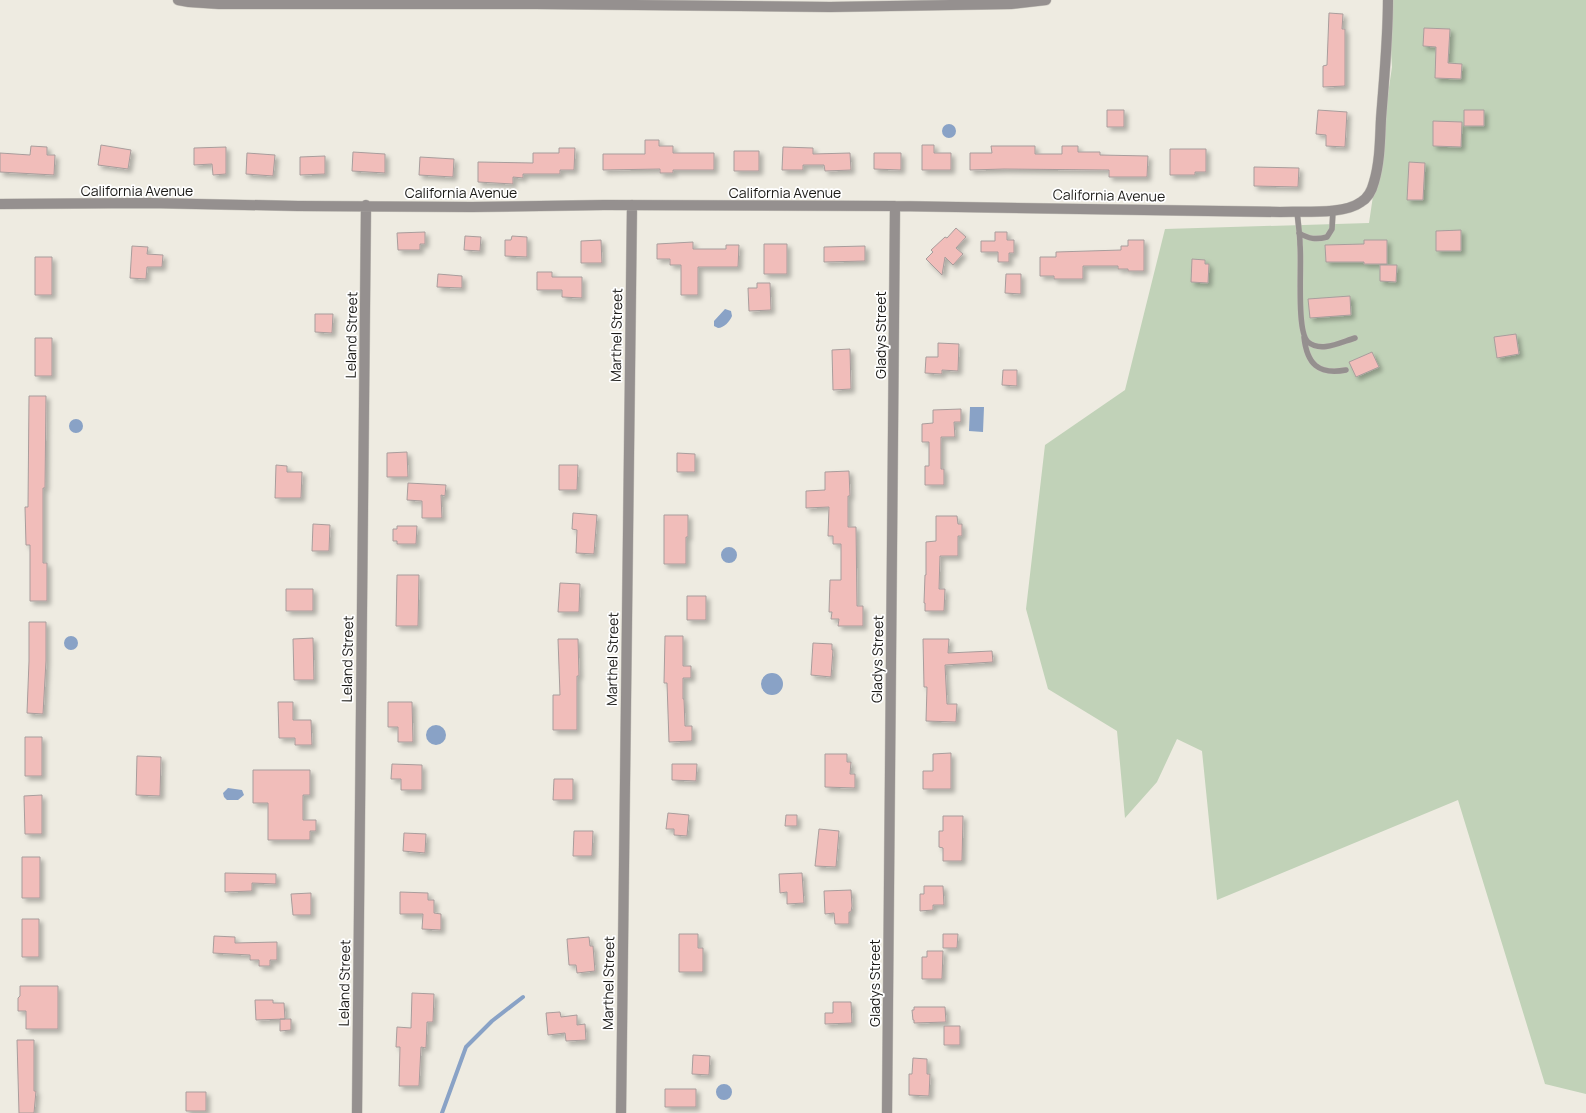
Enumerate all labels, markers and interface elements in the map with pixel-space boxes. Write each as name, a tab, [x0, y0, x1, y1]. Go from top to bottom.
street label: California Avenue	[81, 181, 193, 200]
street label: California Avenue	[405, 183, 517, 202]
street label: California Avenue	[729, 183, 841, 202]
street label: California Avenue	[1053, 185, 1165, 205]
street label: Marthel Street	[606, 288, 626, 382]
street label: Leland Street	[341, 291, 361, 379]
street label: Gladys Street	[871, 291, 890, 379]
street label: Marthel Street	[602, 612, 622, 706]
street label: Leland Street	[337, 615, 357, 703]
street label: Gladys Street	[867, 615, 887, 703]
street label: Marthel Street	[598, 936, 618, 1030]
street label: Leland Street	[334, 939, 354, 1027]
street label: Gladys Street	[865, 939, 884, 1027]

